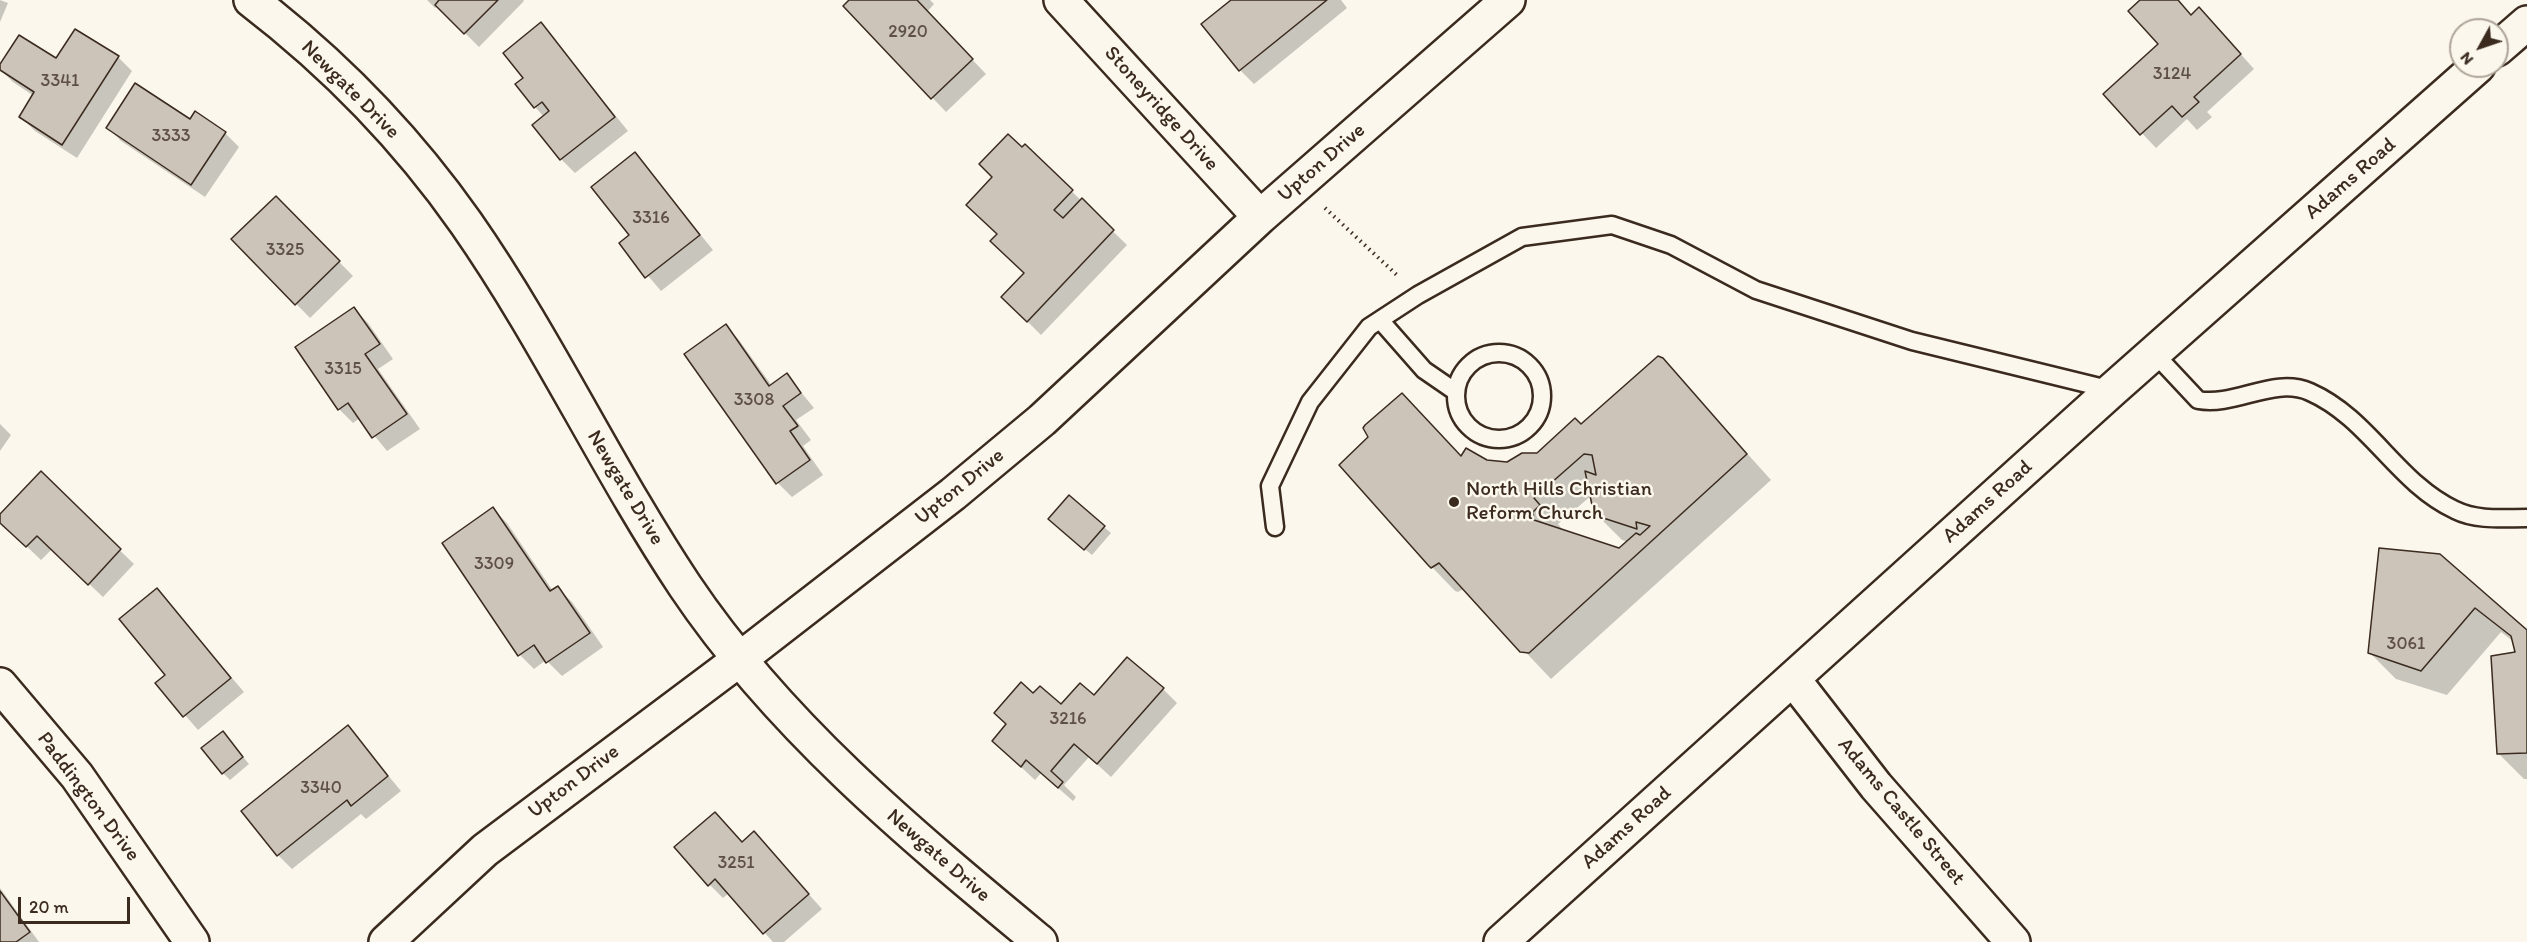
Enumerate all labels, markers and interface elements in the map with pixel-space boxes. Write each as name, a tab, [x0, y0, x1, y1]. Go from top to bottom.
north arrow	[2449, 18, 2509, 78]
house number: 2920	[888, 21, 928, 43]
street label: Newgate Drive	[295, 35, 405, 145]
street label: Stoneyridge Drive	[1098, 41, 1224, 177]
text: N	[2456, 48, 2477, 69]
house number: 3124	[2153, 63, 2191, 85]
house number: 3341	[41, 70, 79, 92]
street label: Upton Drive	[1273, 118, 1371, 208]
house number: 3333	[151, 125, 191, 147]
street label: Adams Road	[2300, 133, 2402, 225]
house number: 3316	[632, 207, 670, 229]
house number: 3325	[266, 239, 304, 261]
house number: 3315	[324, 358, 362, 380]
house number: 3308	[734, 389, 774, 411]
street label: Newgate Drive	[581, 426, 669, 550]
street label: Upton Drive	[910, 443, 1010, 531]
street label: Adams Road	[1938, 455, 2038, 549]
place label: North Hills Christian Reform Church	[1466, 477, 1652, 527]
marker: North Hills Christian Reform Church	[1447, 495, 1461, 509]
house number: 3309	[474, 553, 514, 575]
house number: 3061	[2387, 633, 2425, 655]
house number: 3216	[1049, 708, 1087, 730]
street label: Paddington Drive	[31, 727, 145, 867]
street label: Adams Castle Street	[1832, 733, 1970, 891]
street label: Upton Drive	[523, 740, 625, 824]
house number: 3340	[300, 777, 342, 799]
street label: Adams Road	[1577, 781, 1677, 875]
street label: Newgate Drive	[881, 804, 995, 908]
house number: 3251	[717, 852, 755, 874]
scale bar	[21, 885, 134, 923]
text: 20 m	[29, 896, 69, 918]

